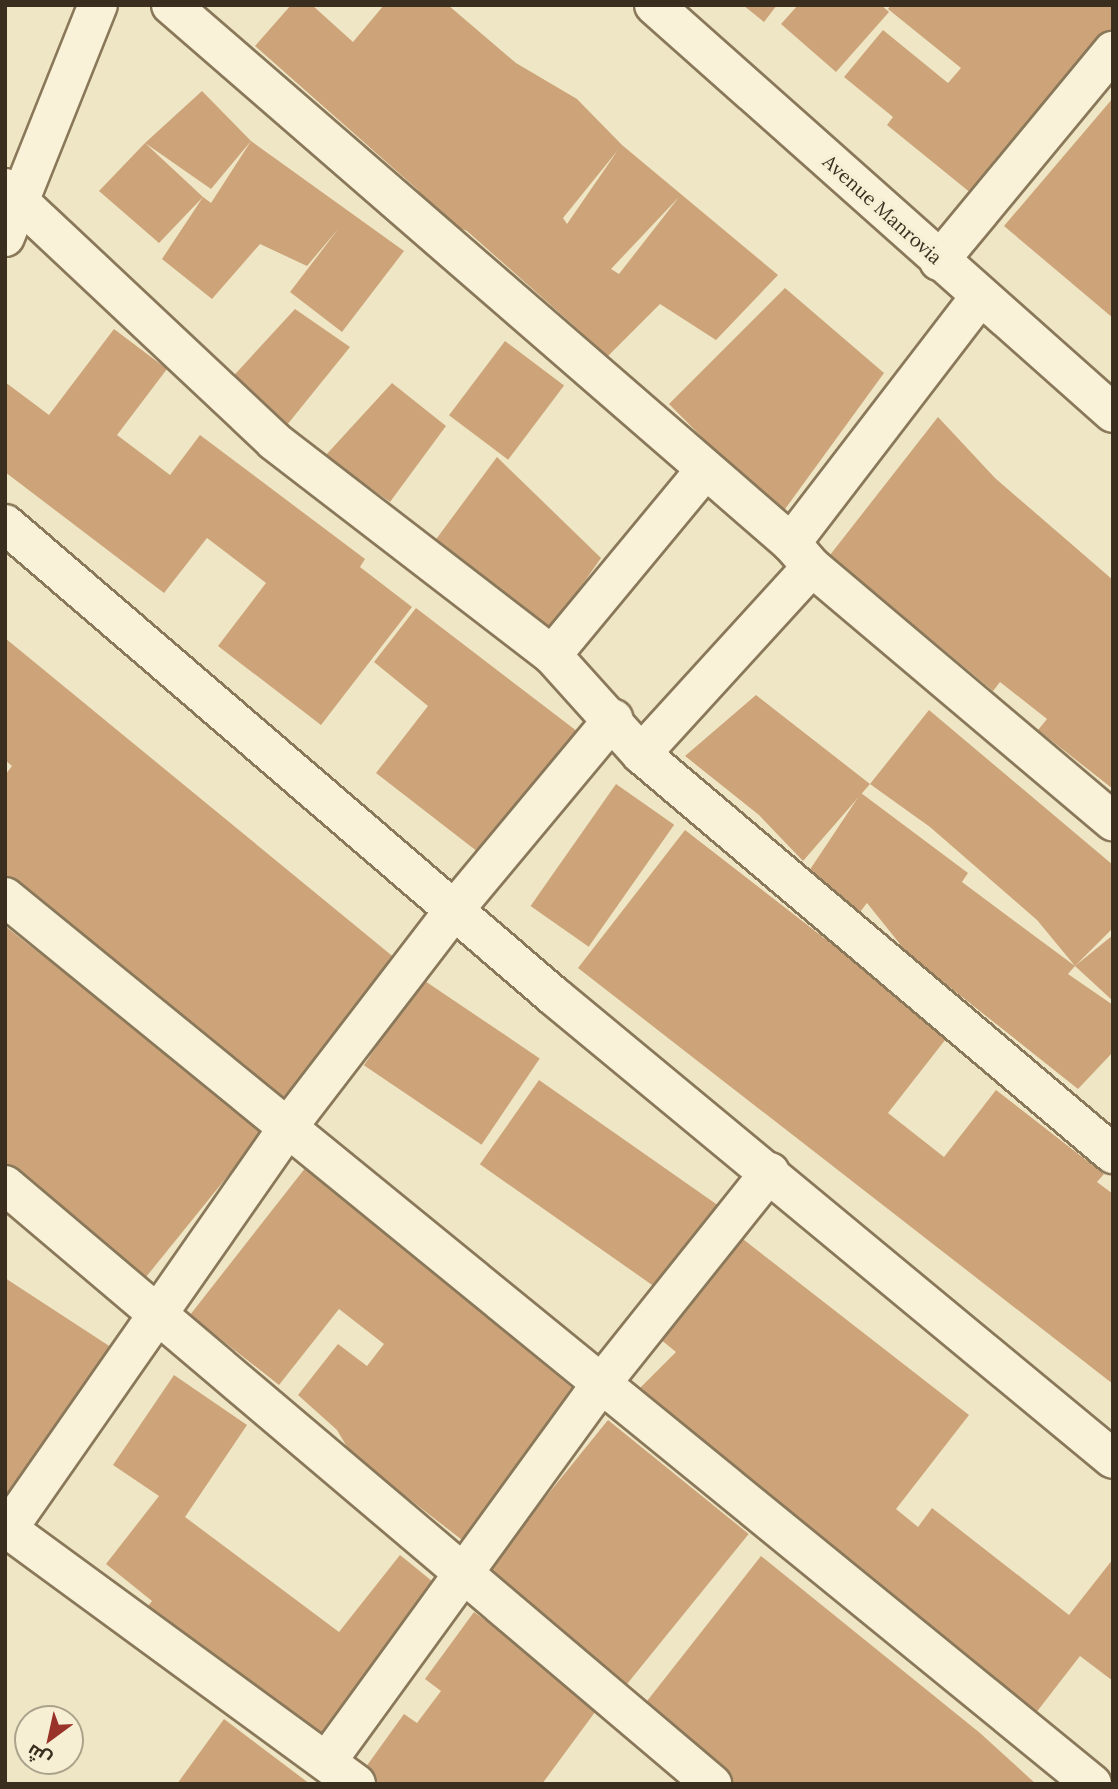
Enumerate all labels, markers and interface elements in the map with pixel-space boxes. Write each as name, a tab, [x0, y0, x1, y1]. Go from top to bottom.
street label: Avenue Manrovia	[818, 151, 946, 269]
north arrow	[14, 1705, 84, 1775]
text: ش	[22, 1739, 55, 1773]

